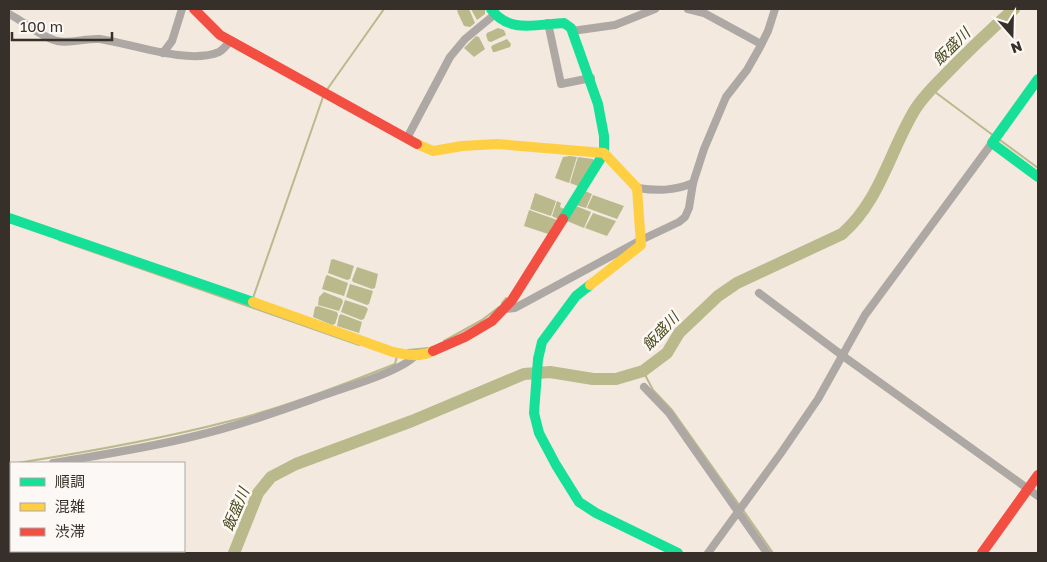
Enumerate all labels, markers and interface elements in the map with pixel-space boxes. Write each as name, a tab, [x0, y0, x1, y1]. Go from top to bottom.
scale bar	[12, 10, 112, 42]
north arrow	[987, 10, 1037, 60]
text: 100 m	[20, 17, 63, 35]
water label: 飯盛川	[929, 22, 975, 68]
text: N	[1009, 38, 1025, 57]
water label: 飯盛川	[638, 307, 683, 354]
legend	[10, 462, 185, 552]
text: 順調	[55, 472, 85, 490]
water label: 飯盛川	[218, 483, 253, 533]
text: 混雑	[55, 497, 85, 515]
text: 渋滞	[55, 522, 85, 540]

